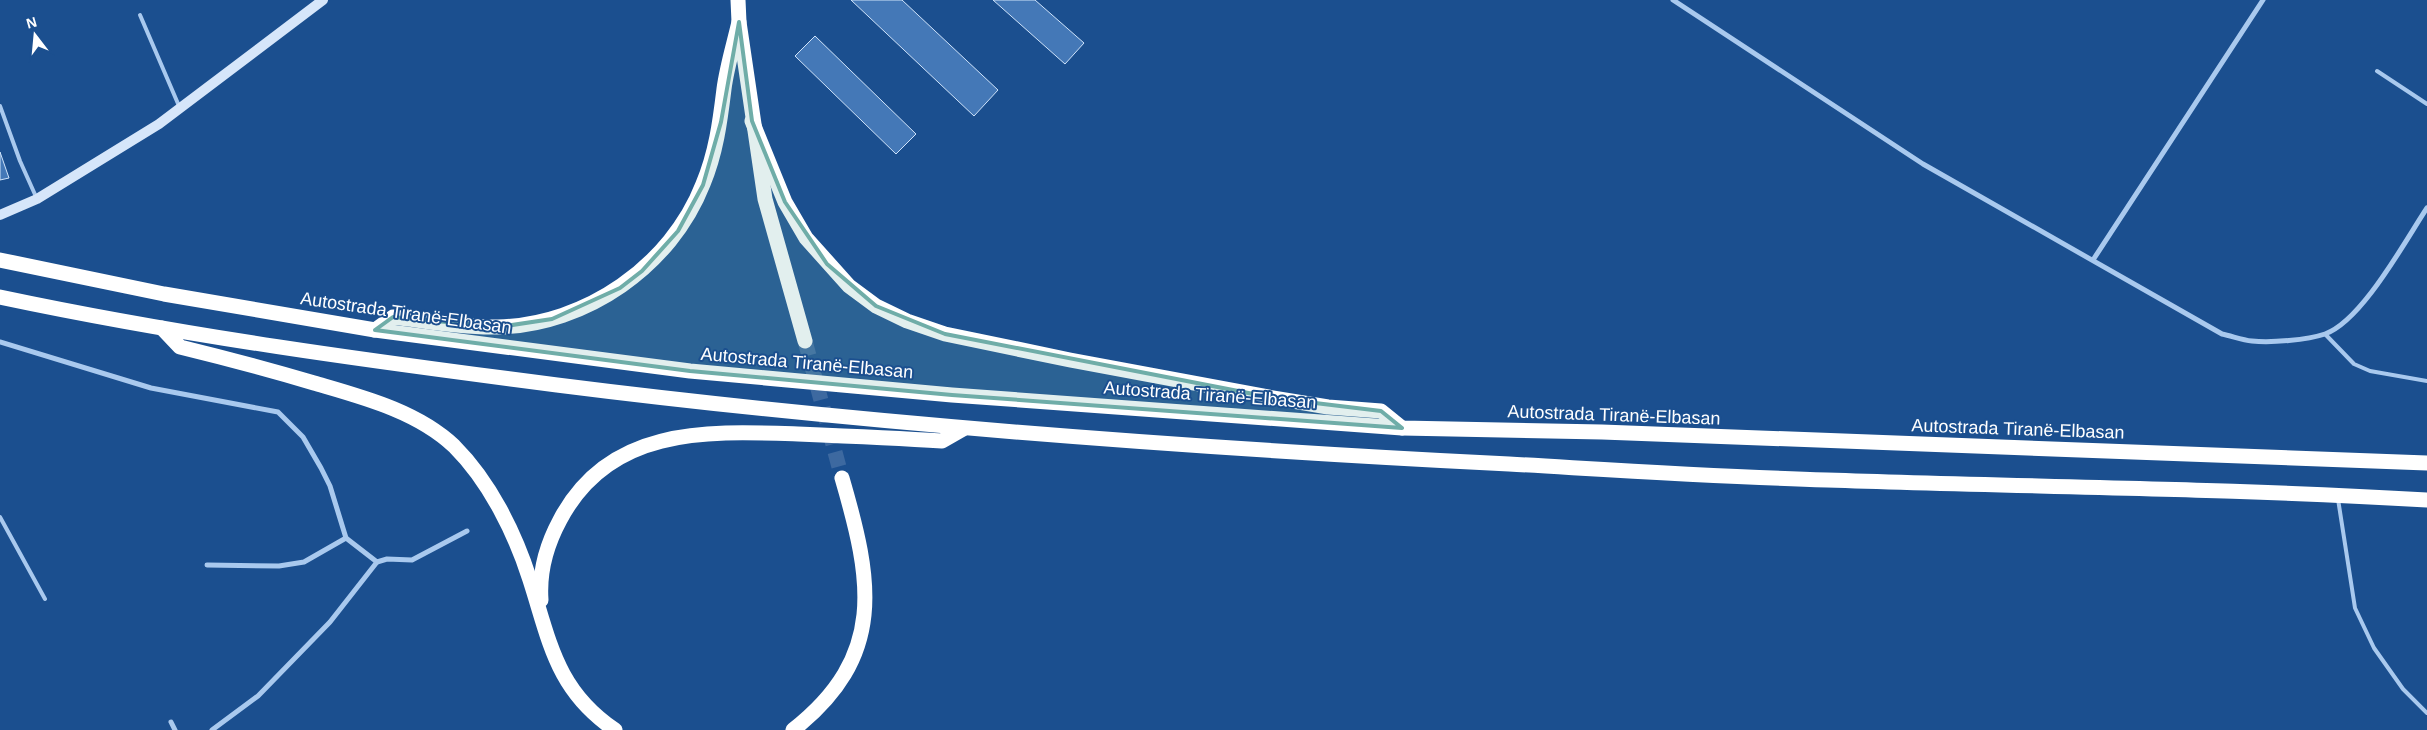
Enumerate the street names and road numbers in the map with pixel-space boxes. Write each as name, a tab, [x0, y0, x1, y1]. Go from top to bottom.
street label: Autostrada Tiranë-Elbasan	[299, 288, 513, 338]
street label: Autostrada Tiranë-Elbasan	[700, 344, 914, 382]
street label: Autostrada Tiranë-Elbasan	[1103, 378, 1317, 412]
street label: Autostrada Tiranë-Elbasan	[1507, 401, 1721, 429]
street label: Autostrada Tiranë-Elbasan	[1911, 415, 2125, 443]

